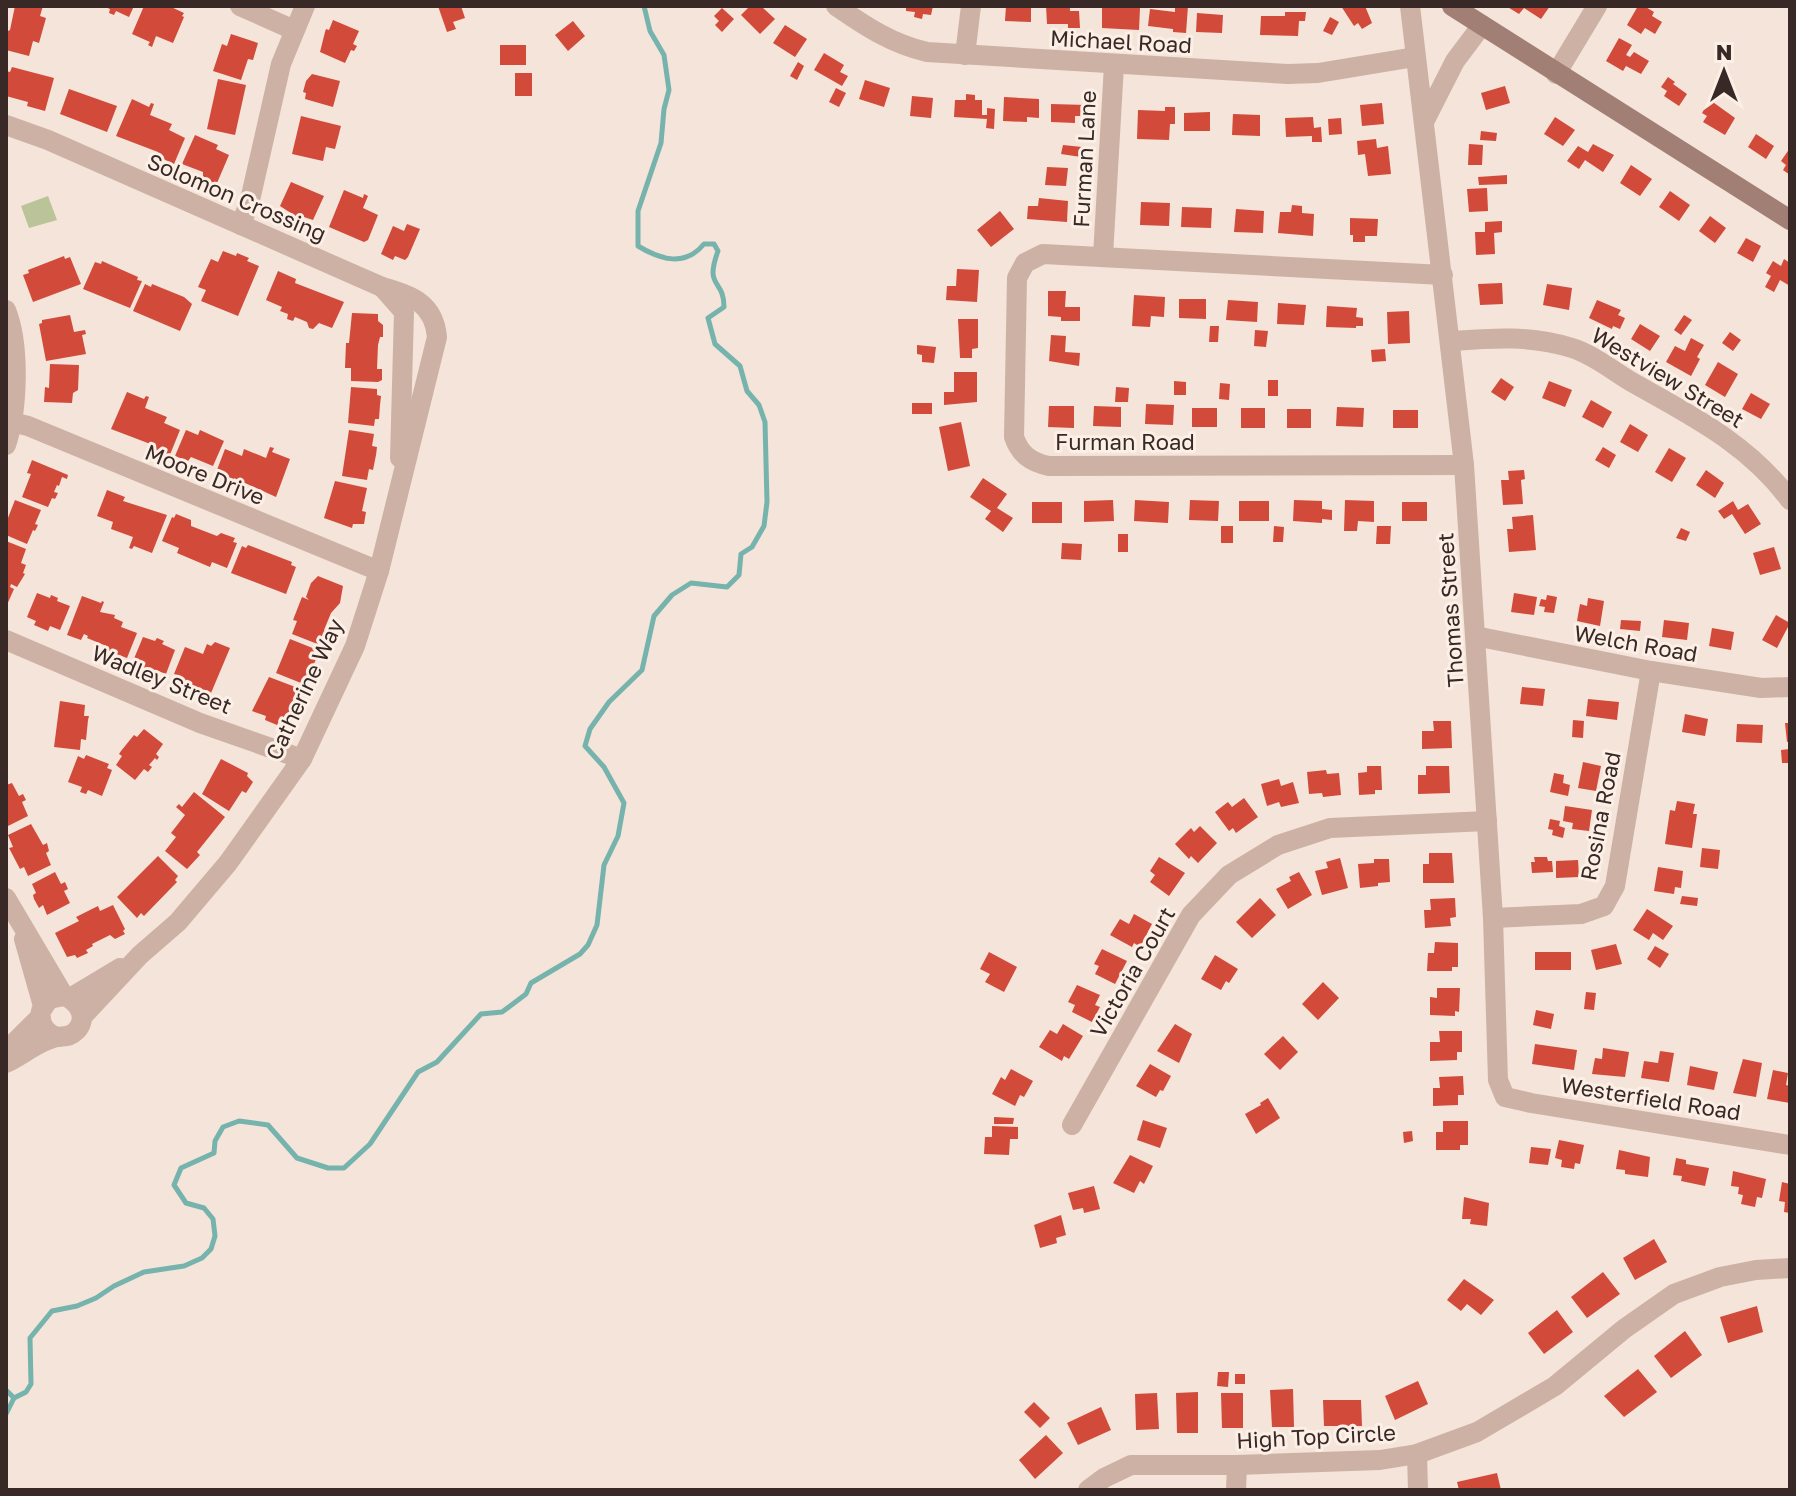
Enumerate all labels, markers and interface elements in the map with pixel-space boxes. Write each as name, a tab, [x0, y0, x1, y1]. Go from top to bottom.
street label: Michael Road	[1049, 24, 1193, 58]
north arrow	[1684, 32, 1764, 112]
text: N	[1716, 38, 1732, 65]
street label: Furman Lane	[1067, 90, 1101, 228]
street label: Solomon Crossing	[143, 147, 331, 247]
street label: Westview Street	[1587, 321, 1749, 433]
street label: Furman Road	[1055, 428, 1195, 455]
street label: Moore Drive	[141, 438, 269, 510]
street label: Thomas Street	[1431, 532, 1469, 688]
street label: Catherine Way	[259, 614, 349, 764]
street label: Welch Road	[1572, 619, 1700, 667]
street label: Wadley Street	[88, 639, 236, 719]
street label: Rosina Road	[1574, 749, 1626, 883]
street label: Victoria Court	[1084, 902, 1180, 1042]
street label: Westerfield Road	[1559, 1070, 1743, 1126]
street label: High Top Circle	[1235, 1418, 1397, 1454]

